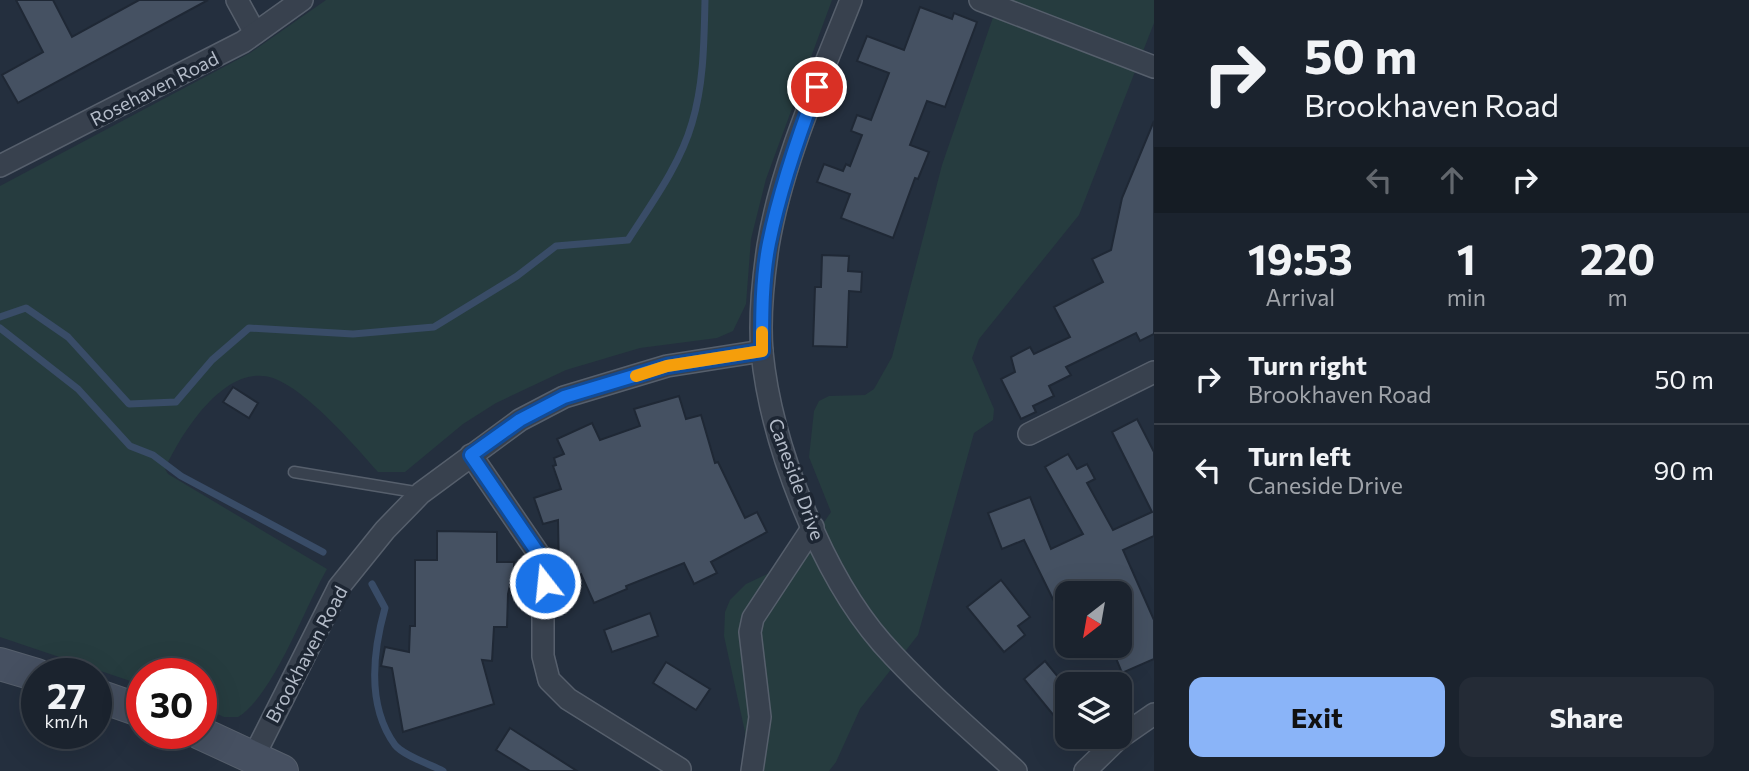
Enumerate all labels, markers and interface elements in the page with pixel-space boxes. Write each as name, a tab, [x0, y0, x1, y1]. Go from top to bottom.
text: 50 m	[1304, 24, 1417, 84]
icon: right	[1189, 28, 1280, 119]
street label: Rosehaven Road	[86, 46, 222, 130]
pin	[787, 57, 847, 117]
icon: arrive	[798, 68, 836, 106]
text: Brookhaven Road	[1304, 84, 1559, 124]
icon: left	[1360, 161, 1398, 199]
icon: ahead	[1433, 161, 1471, 199]
icon: right	[1506, 161, 1544, 199]
text: 19:53	[1248, 232, 1353, 284]
text: 1	[1457, 232, 1476, 284]
text: 220	[1580, 232, 1655, 284]
text: Arrival	[1266, 283, 1335, 311]
text: min	[1447, 283, 1486, 311]
text: m	[1607, 283, 1627, 311]
text: Turn right	[1248, 349, 1367, 380]
icon: right	[1189, 360, 1227, 398]
text: 50 m	[1654, 363, 1714, 394]
text: Brookhaven Road	[1248, 380, 1431, 408]
street label: Caneside Drive	[764, 415, 830, 543]
text: Turn left	[1248, 440, 1351, 471]
icon: left	[1189, 451, 1227, 489]
text: 90 m	[1654, 454, 1714, 485]
text: Caneside Drive	[1248, 471, 1403, 499]
position arrow	[508, 546, 582, 620]
north arrow	[1055, 581, 1132, 658]
map controls	[1055, 581, 1132, 749]
street label: Brookhaven Road	[260, 582, 352, 726]
speed limit sign: 30	[126, 658, 217, 749]
button: layers	[1055, 672, 1132, 749]
text: 27	[47, 673, 86, 716]
button: Exit	[1189, 677, 1445, 757]
button: Share	[1459, 677, 1714, 757]
text: km/h	[45, 710, 88, 732]

